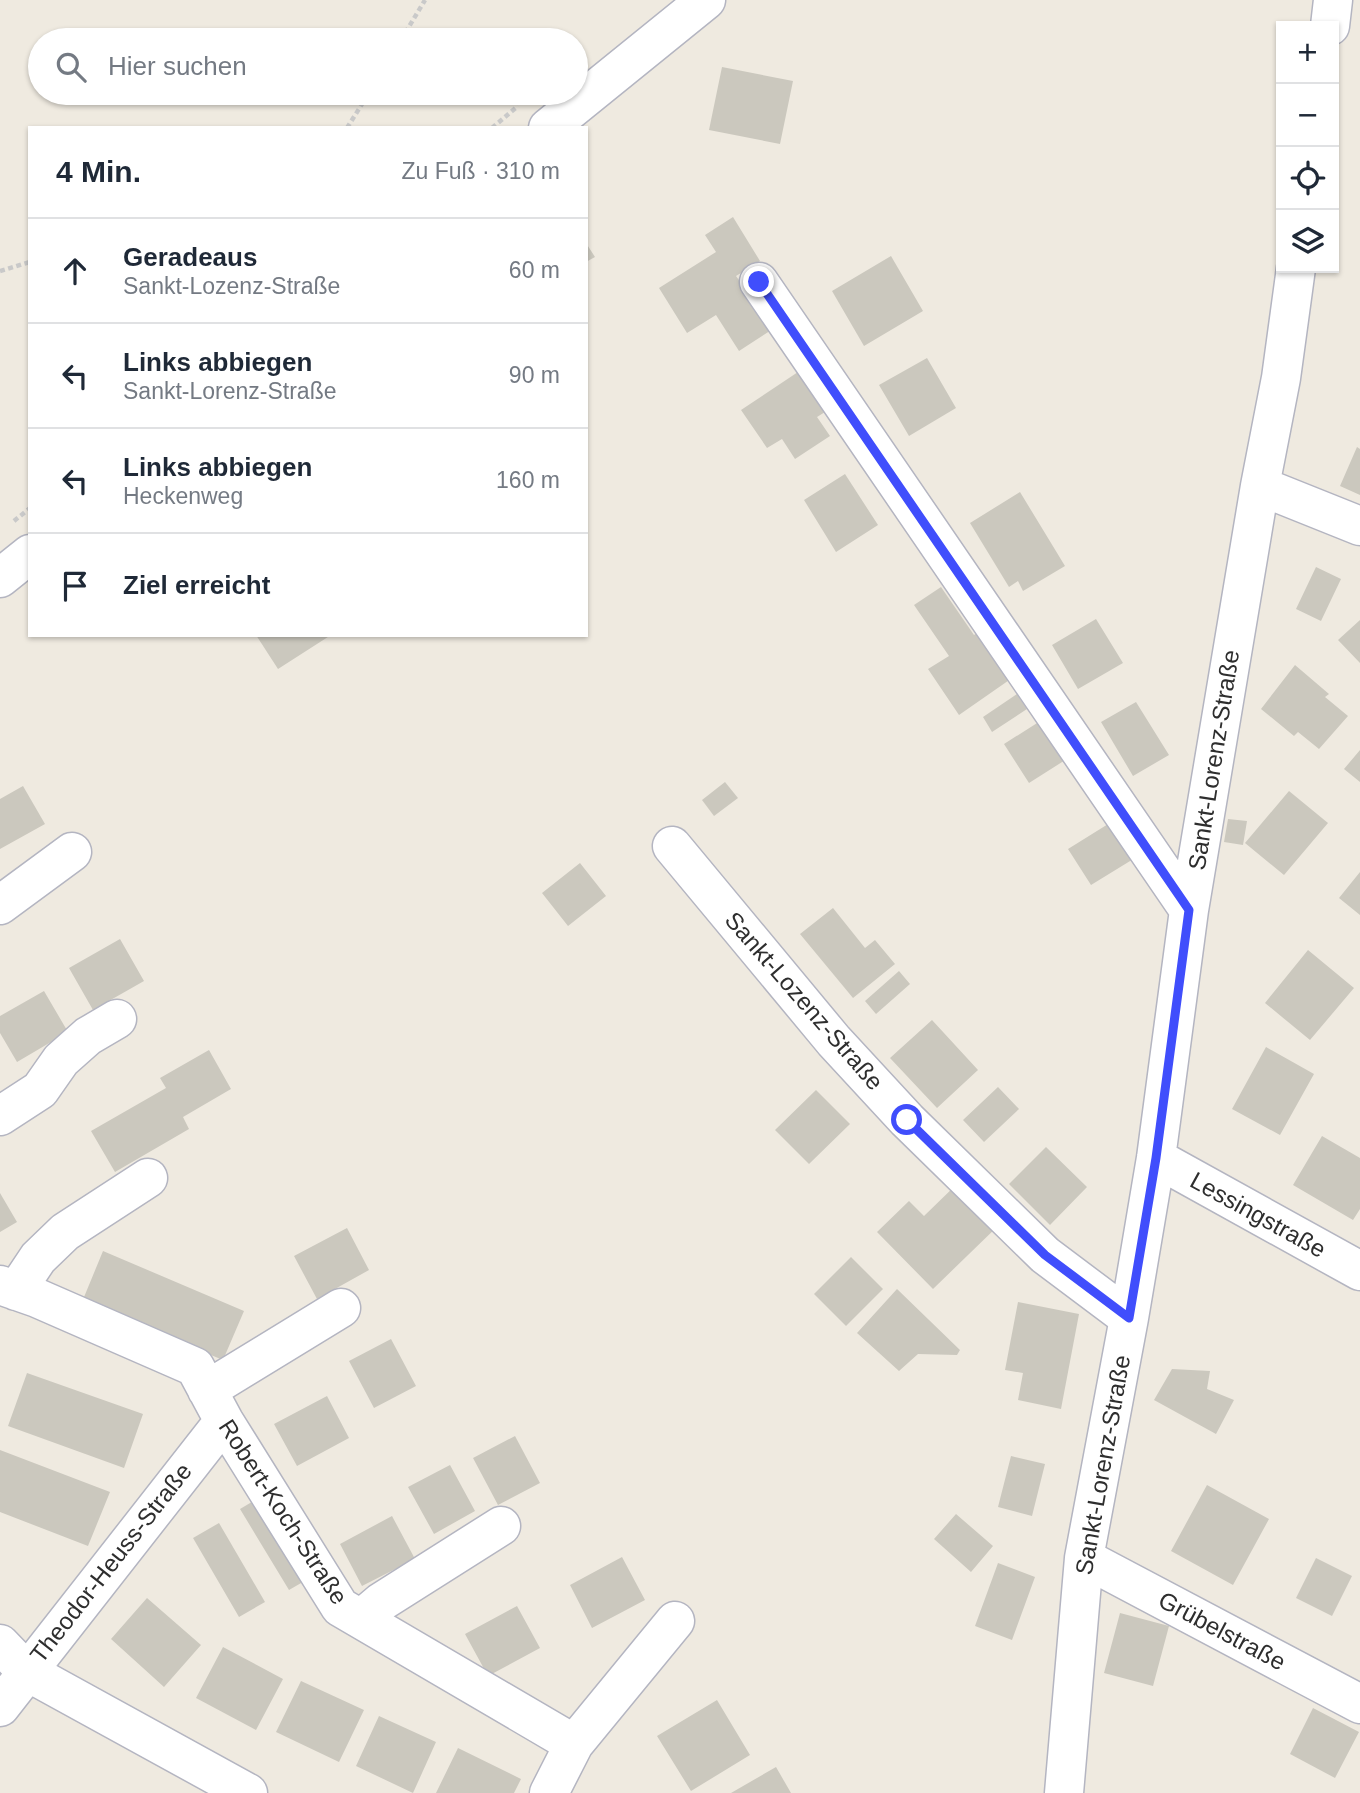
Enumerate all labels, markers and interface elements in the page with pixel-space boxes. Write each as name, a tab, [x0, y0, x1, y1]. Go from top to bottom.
map controls	[1276, 21, 1339, 273]
button: +	[1276, 21, 1339, 84]
search box	[28, 28, 588, 105]
icon: search	[52, 48, 90, 86]
text: Hier suchen	[108, 51, 247, 81]
button: −	[1276, 84, 1339, 147]
button: locate	[1276, 147, 1339, 210]
text: 4 Min.	[56, 155, 141, 188]
text: Zu Fuß · 310 m	[402, 158, 560, 184]
button: layers	[1276, 210, 1339, 273]
text: Geradeaus	[123, 242, 257, 272]
icon: ahead	[56, 252, 94, 290]
text: 60 m	[509, 257, 560, 283]
route end	[743, 266, 774, 297]
text: Sankt-Lozenz-Straße	[123, 273, 340, 299]
text: Links abbiegen	[123, 347, 312, 377]
icon: left	[56, 357, 94, 395]
text: 90 m	[509, 362, 560, 388]
text: Sankt-Lorenz-Straße	[123, 378, 336, 404]
text: Links abbiegen	[123, 452, 312, 482]
icon: left	[56, 462, 94, 500]
text: 160 m	[496, 467, 560, 493]
text: Heckenweg	[123, 483, 243, 509]
icon: arrive	[56, 567, 94, 605]
text: Ziel erreicht	[123, 570, 270, 600]
street label: Sankt-Lorenz-Straße	[1183, 648, 1244, 872]
street label: Sankt-Lozenz-Straße	[720, 906, 889, 1095]
route start	[891, 1104, 922, 1135]
street label: Lessingstraße	[1186, 1166, 1331, 1263]
street label: Sankt-Lorenz-Straße	[1070, 1353, 1135, 1577]
street label: Robert-Koch-Straße	[214, 1414, 353, 1609]
street label: Theodor-Heuss-Straße	[24, 1458, 197, 1668]
street label: Grübelstraße	[1154, 1586, 1290, 1675]

